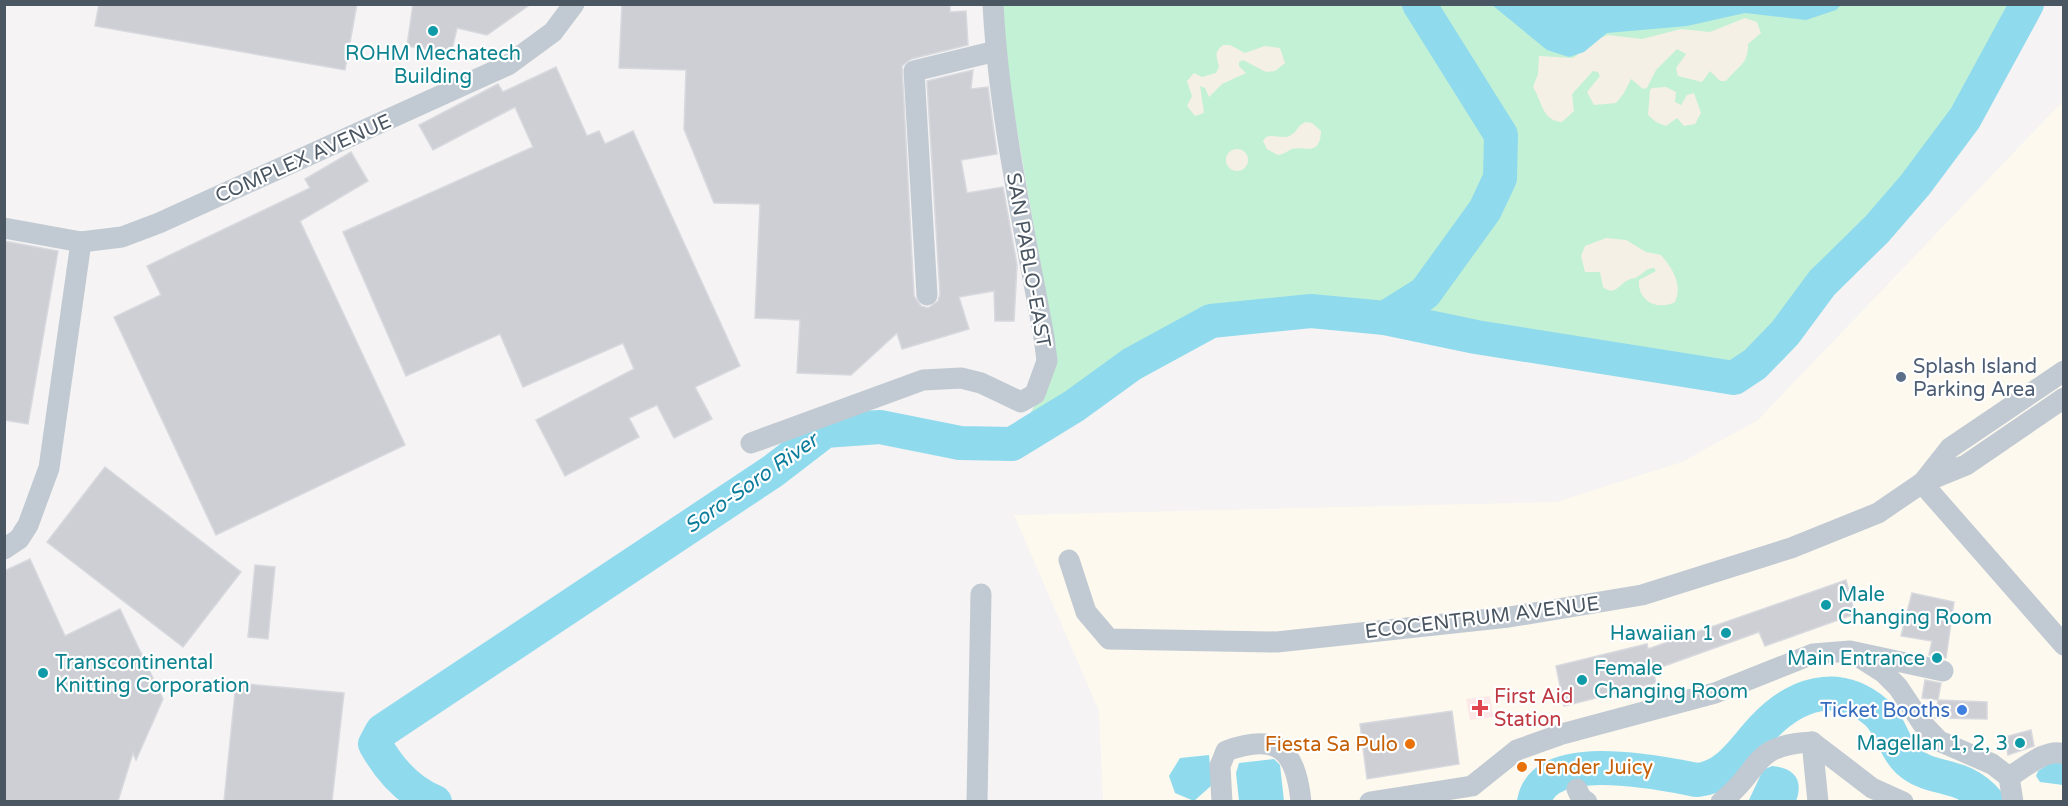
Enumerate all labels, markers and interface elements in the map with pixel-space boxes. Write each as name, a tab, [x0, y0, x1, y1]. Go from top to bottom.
marker: ROHM Mechatech Building	[426, 24, 440, 38]
place label: ROHM Mechatech Building	[345, 42, 521, 89]
street label: COMPLEX AVENUE	[212, 109, 395, 209]
street label: SAN PABLO-EAST	[1001, 171, 1055, 350]
place label: Splash Island Parking Area	[1913, 355, 2037, 402]
marker: Splash Island Parking Area	[1894, 370, 1908, 384]
water label: Soro-Soro River	[680, 426, 825, 539]
place label: Male Changing Room	[1838, 583, 1992, 630]
street label: ECOCENTRUM AVENUE	[1364, 592, 1601, 644]
marker: Male Changing Room	[1819, 598, 1833, 612]
place label: Hawaiian 1	[1610, 622, 1714, 646]
marker: Hawaiian 1	[1719, 626, 1733, 640]
place label: Main Entrance	[1787, 647, 1925, 671]
place label: Transcontinental Knitting Corporation	[55, 651, 250, 698]
marker: Main Entrance	[1930, 651, 1944, 665]
place label: Female Changing Room	[1594, 657, 1748, 704]
marker: Transcontinental Knitting Corporation	[36, 666, 50, 680]
marker: Female Changing Room	[1575, 673, 1589, 687]
place label: First Aid Station	[1494, 685, 1573, 732]
marker: First Aid Station	[1471, 699, 1489, 717]
place label: Ticket Booths	[1820, 699, 1950, 723]
marker: Ticket Booths	[1955, 703, 1969, 717]
place label: Magellan 1, 2, 3	[1856, 732, 2008, 756]
place label: Fiesta Sa Pulo	[1265, 733, 1398, 757]
marker: Magellan 1, 2, 3	[2013, 736, 2027, 750]
marker: Fiesta Sa Pulo	[1403, 737, 1417, 751]
place label: Tender Juicy	[1534, 756, 1653, 780]
marker: Tender Juicy	[1515, 760, 1529, 774]

